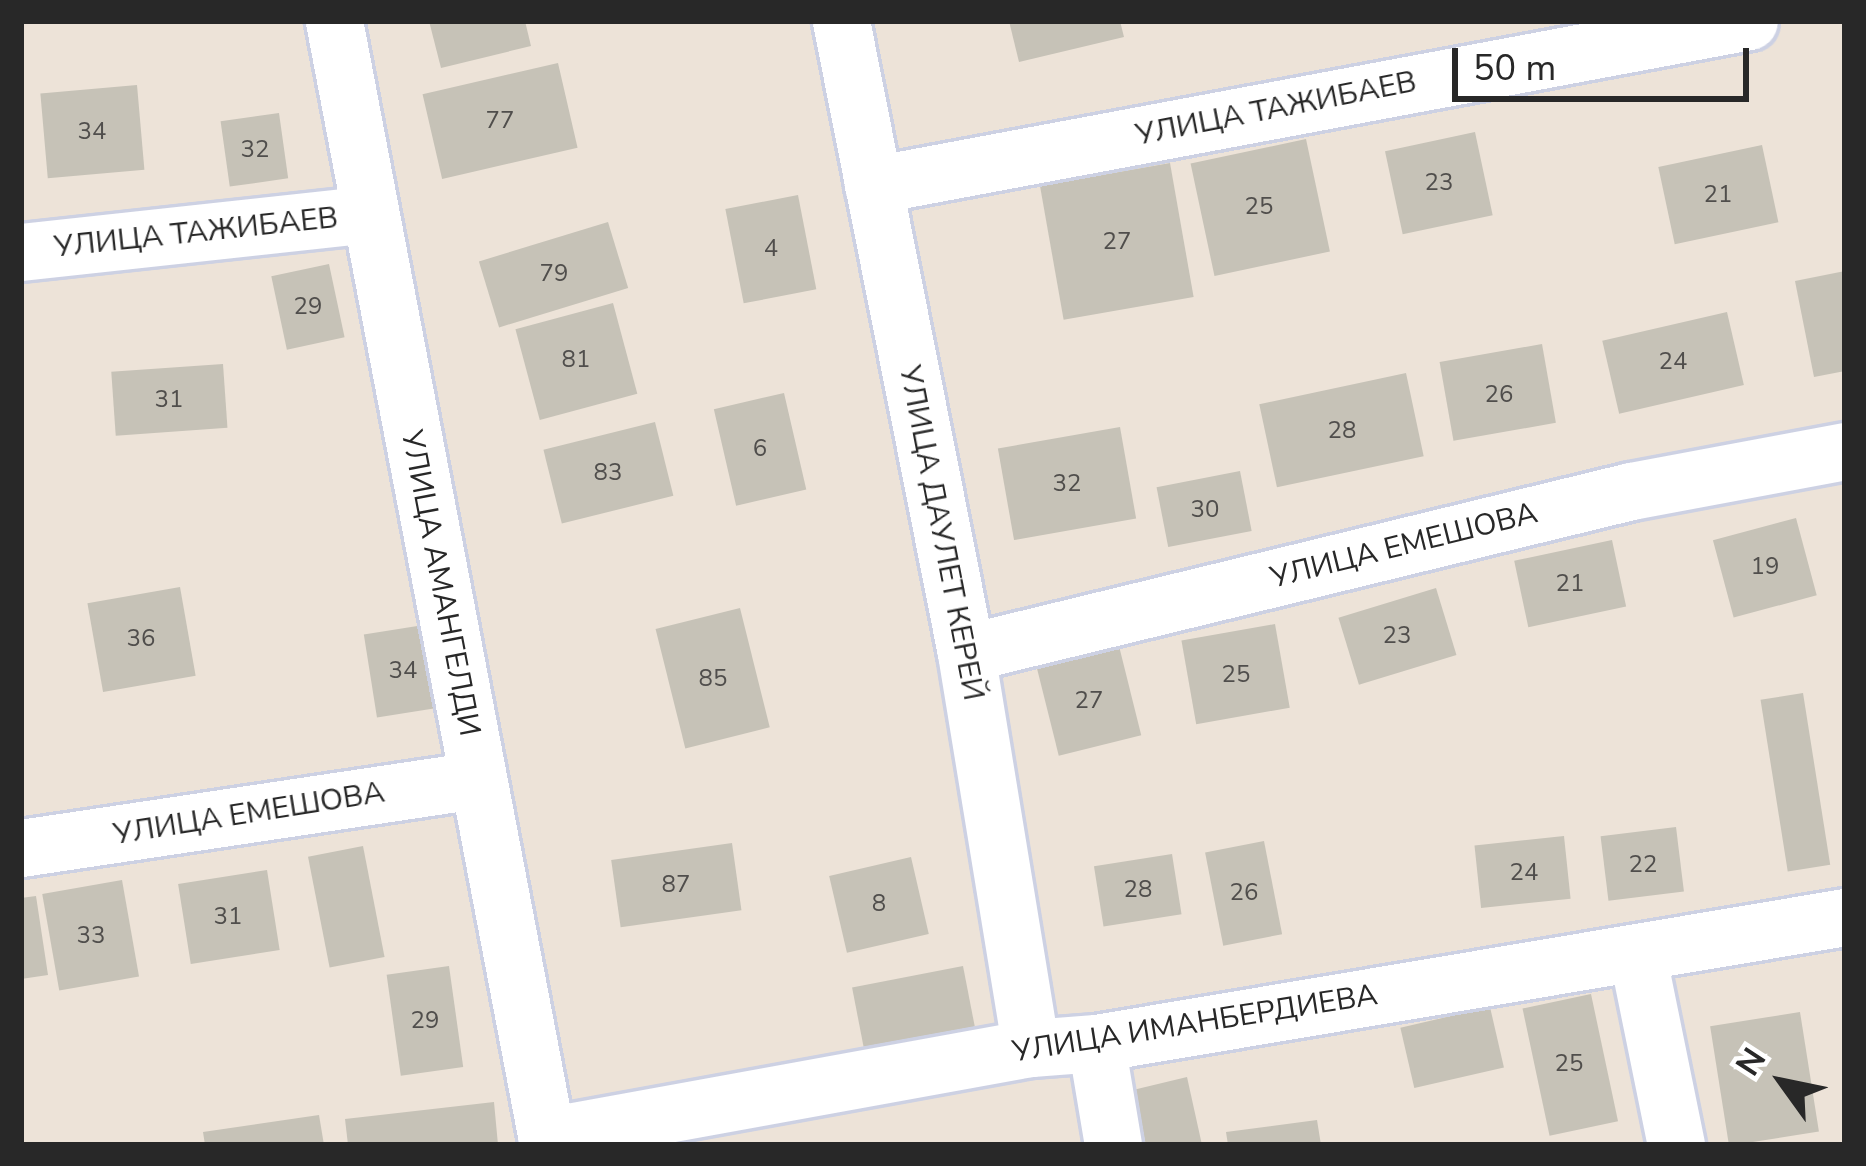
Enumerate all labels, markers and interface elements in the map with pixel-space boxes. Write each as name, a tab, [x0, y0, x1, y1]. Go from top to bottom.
scale bar	[1458, 24, 1755, 98]
text: 50 m	[1473, 44, 1556, 93]
street label: УЛИЦА ТАЖИБАЕВ	[1133, 64, 1419, 154]
house number: 77	[486, 107, 514, 135]
house number: 34	[78, 118, 106, 146]
house number: 32	[241, 136, 269, 164]
house number: 23	[1425, 169, 1453, 197]
house number: 21	[1704, 181, 1732, 209]
house number: 25	[1245, 193, 1273, 221]
street label: УЛИЦА ТАЖИБАЕВ	[52, 200, 340, 266]
house number: 27	[1103, 228, 1131, 256]
house number: 4	[764, 235, 778, 263]
house number: 79	[540, 260, 568, 288]
house number: 29	[294, 293, 322, 321]
house number: 81	[562, 346, 590, 374]
house number: 24	[1659, 348, 1687, 376]
street label: УЛИЦА ДАУЛЕТ КЕРЕЙ	[891, 362, 991, 704]
house number: 26	[1485, 381, 1513, 409]
house number: 31	[155, 386, 183, 414]
house number: 28	[1328, 417, 1356, 445]
street label: УЛИЦА АМАНГЕЛДИ	[393, 427, 487, 739]
house number: 6	[753, 435, 767, 463]
house number: 83	[594, 459, 622, 487]
house number: 32	[1053, 470, 1081, 498]
street label: УЛИЦА ЕМЕШОВА	[1267, 495, 1541, 597]
house number: 30	[1191, 496, 1219, 524]
house number: 19	[1751, 553, 1779, 581]
house number: 21	[1556, 570, 1584, 598]
house number: 23	[1383, 622, 1411, 650]
house number: 36	[127, 625, 155, 653]
house number: 34	[389, 657, 417, 685]
house number: 25	[1222, 661, 1250, 689]
house number: 85	[699, 665, 727, 693]
house number: 27	[1075, 687, 1103, 715]
street label: УЛИЦА ЕМЕШОВА	[111, 775, 387, 853]
house number: 22	[1629, 851, 1657, 879]
house number: 24	[1510, 859, 1538, 887]
house number: 87	[662, 871, 690, 899]
house number: 28	[1124, 876, 1152, 904]
house number: 26	[1230, 879, 1258, 907]
house number: 8	[872, 890, 886, 918]
house number: 31	[214, 903, 242, 931]
house number: 33	[77, 922, 105, 950]
street label: УЛИЦА ИМАНБЕРДИЕВА	[1010, 977, 1380, 1071]
house number: 29	[411, 1007, 439, 1035]
north arrow	[1722, 1022, 1842, 1142]
text: N	[1726, 1040, 1777, 1085]
house number: 25	[1555, 1050, 1583, 1078]

